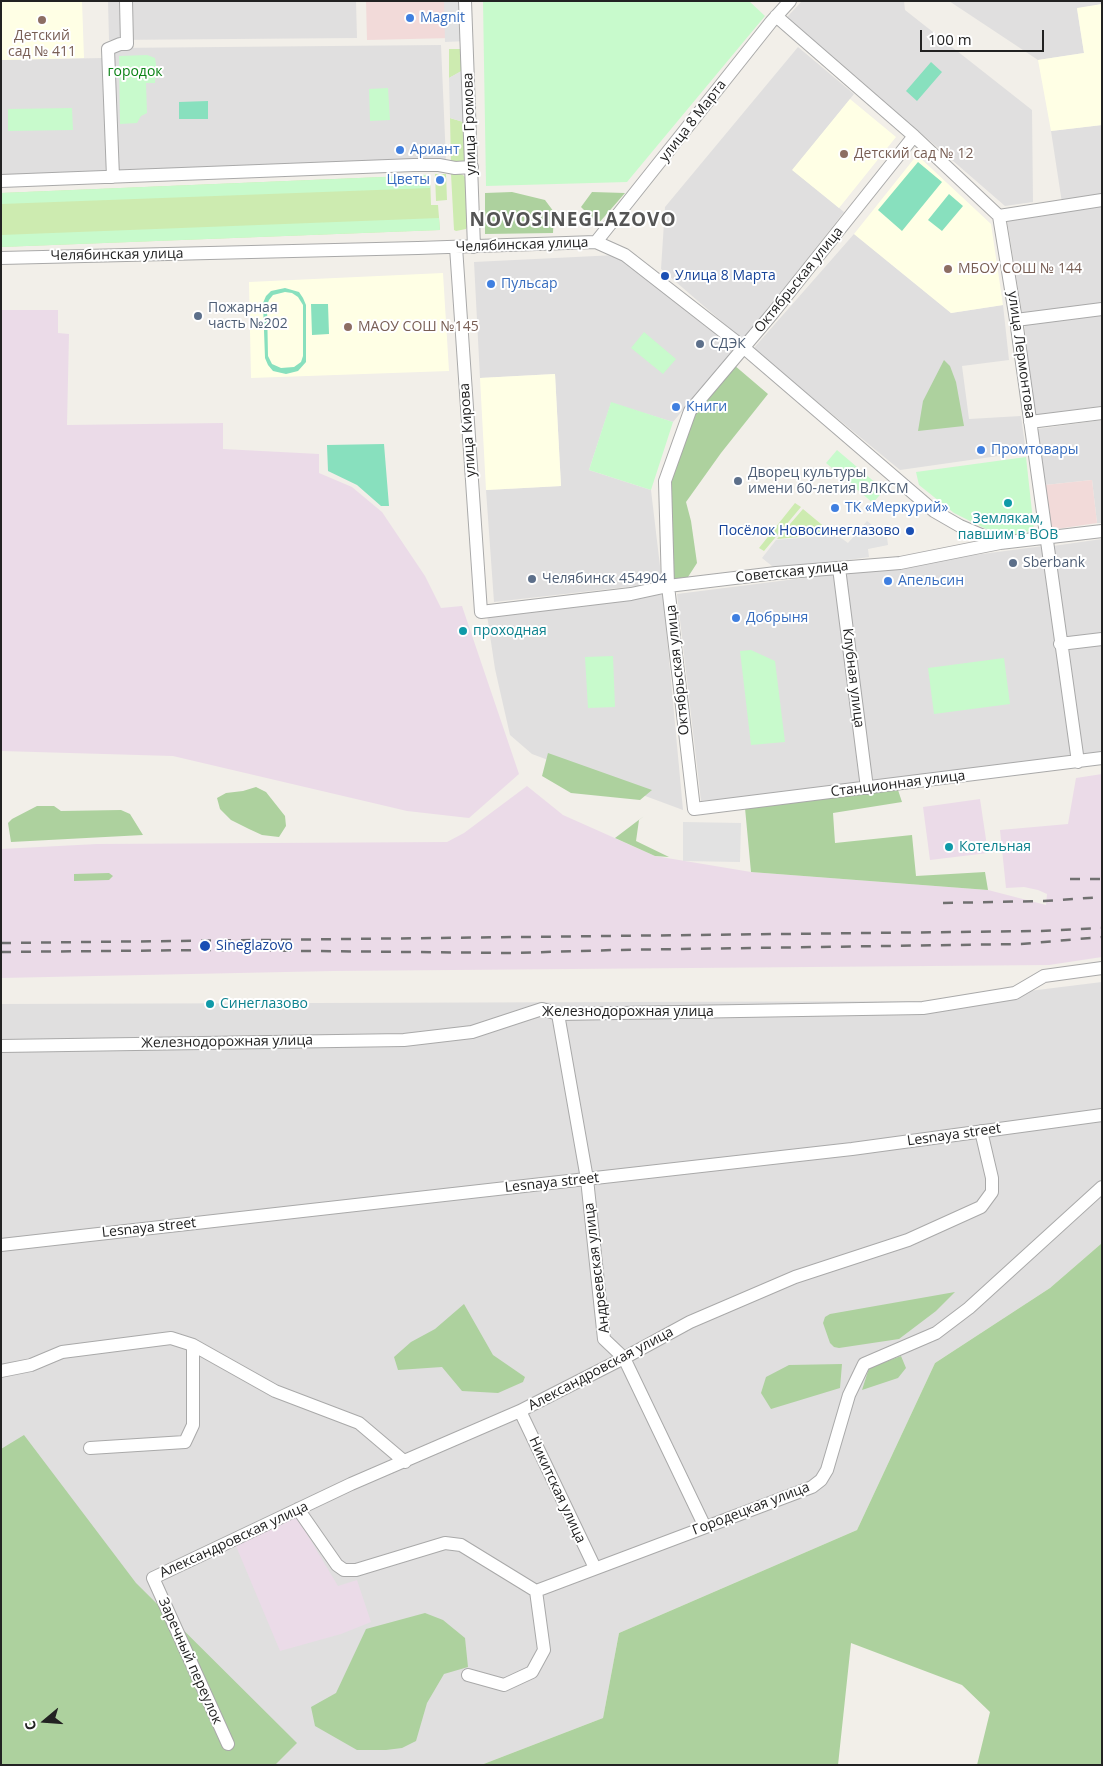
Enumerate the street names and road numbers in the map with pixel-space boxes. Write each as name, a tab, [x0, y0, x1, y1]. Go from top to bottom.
street label: улица Громова	[460, 72, 480, 176]
street label: улица 8 Марта	[656, 77, 730, 165]
street label: Октябрьская улица	[751, 224, 847, 336]
street label: Челябинская улица	[455, 234, 589, 256]
street label: Челябинская улица	[50, 245, 184, 265]
street label: улица Лермонтова	[1004, 290, 1038, 420]
street label: улица Кирова	[456, 382, 480, 478]
street label: Советская улица	[735, 558, 849, 586]
street label: Октябрьская улица	[663, 604, 693, 736]
street label: Клубная улица	[839, 627, 867, 729]
street label: Станционная улица	[830, 767, 966, 801]
street label: Железнодорожная улица	[542, 1004, 714, 1020]
street label: Железнодорожная улица	[141, 1032, 313, 1052]
street label: Lesnaya street	[906, 1120, 1002, 1150]
street label: Lesnaya street	[504, 1170, 600, 1196]
street label: Андреевская улица	[581, 1202, 613, 1334]
street label: Lesnaya street	[101, 1215, 197, 1241]
street label: Александровская улица	[526, 1324, 676, 1414]
street label: Никитская улица	[525, 1434, 589, 1546]
street label: Городецкая улица	[690, 1479, 812, 1539]
street label: Александровская улица	[157, 1498, 311, 1582]
street label: Заречный переулок	[155, 1595, 225, 1727]

